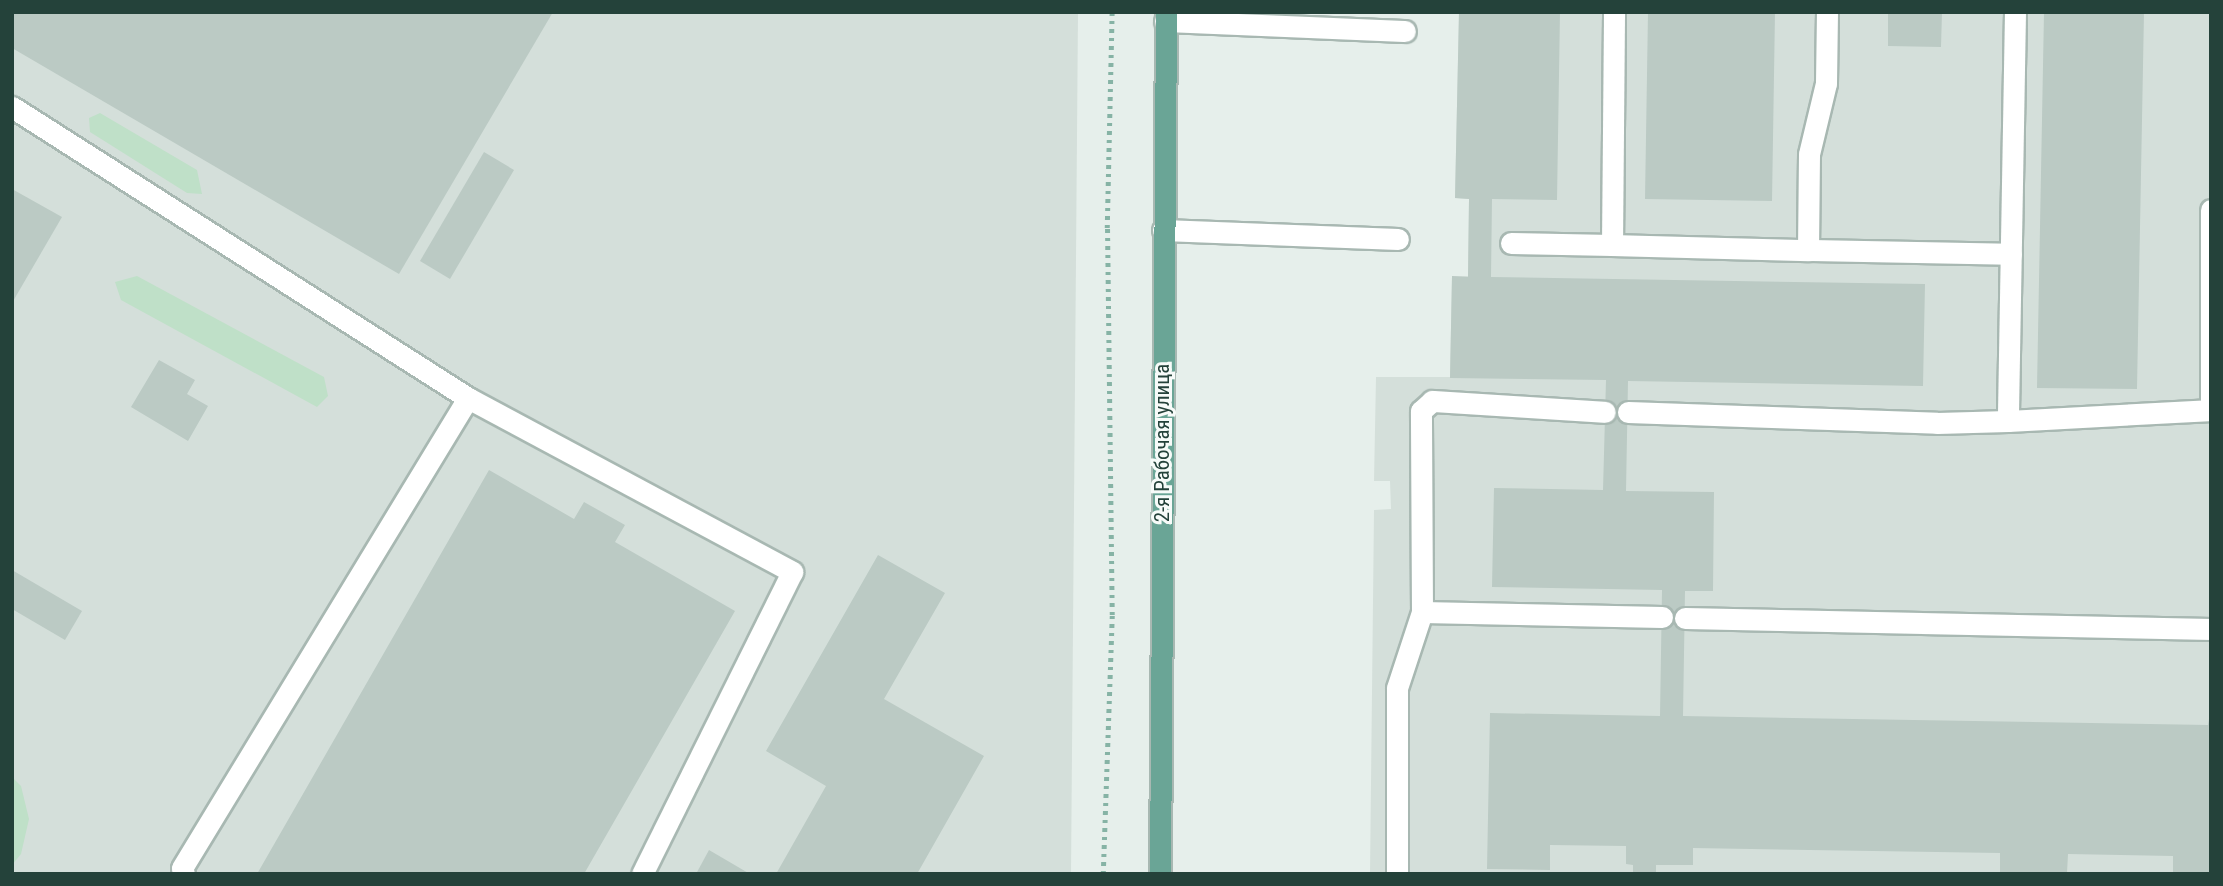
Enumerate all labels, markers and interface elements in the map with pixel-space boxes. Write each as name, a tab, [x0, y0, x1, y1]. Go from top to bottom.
street label: 2-я Рабочая улица	[1149, 364, 1175, 522]

